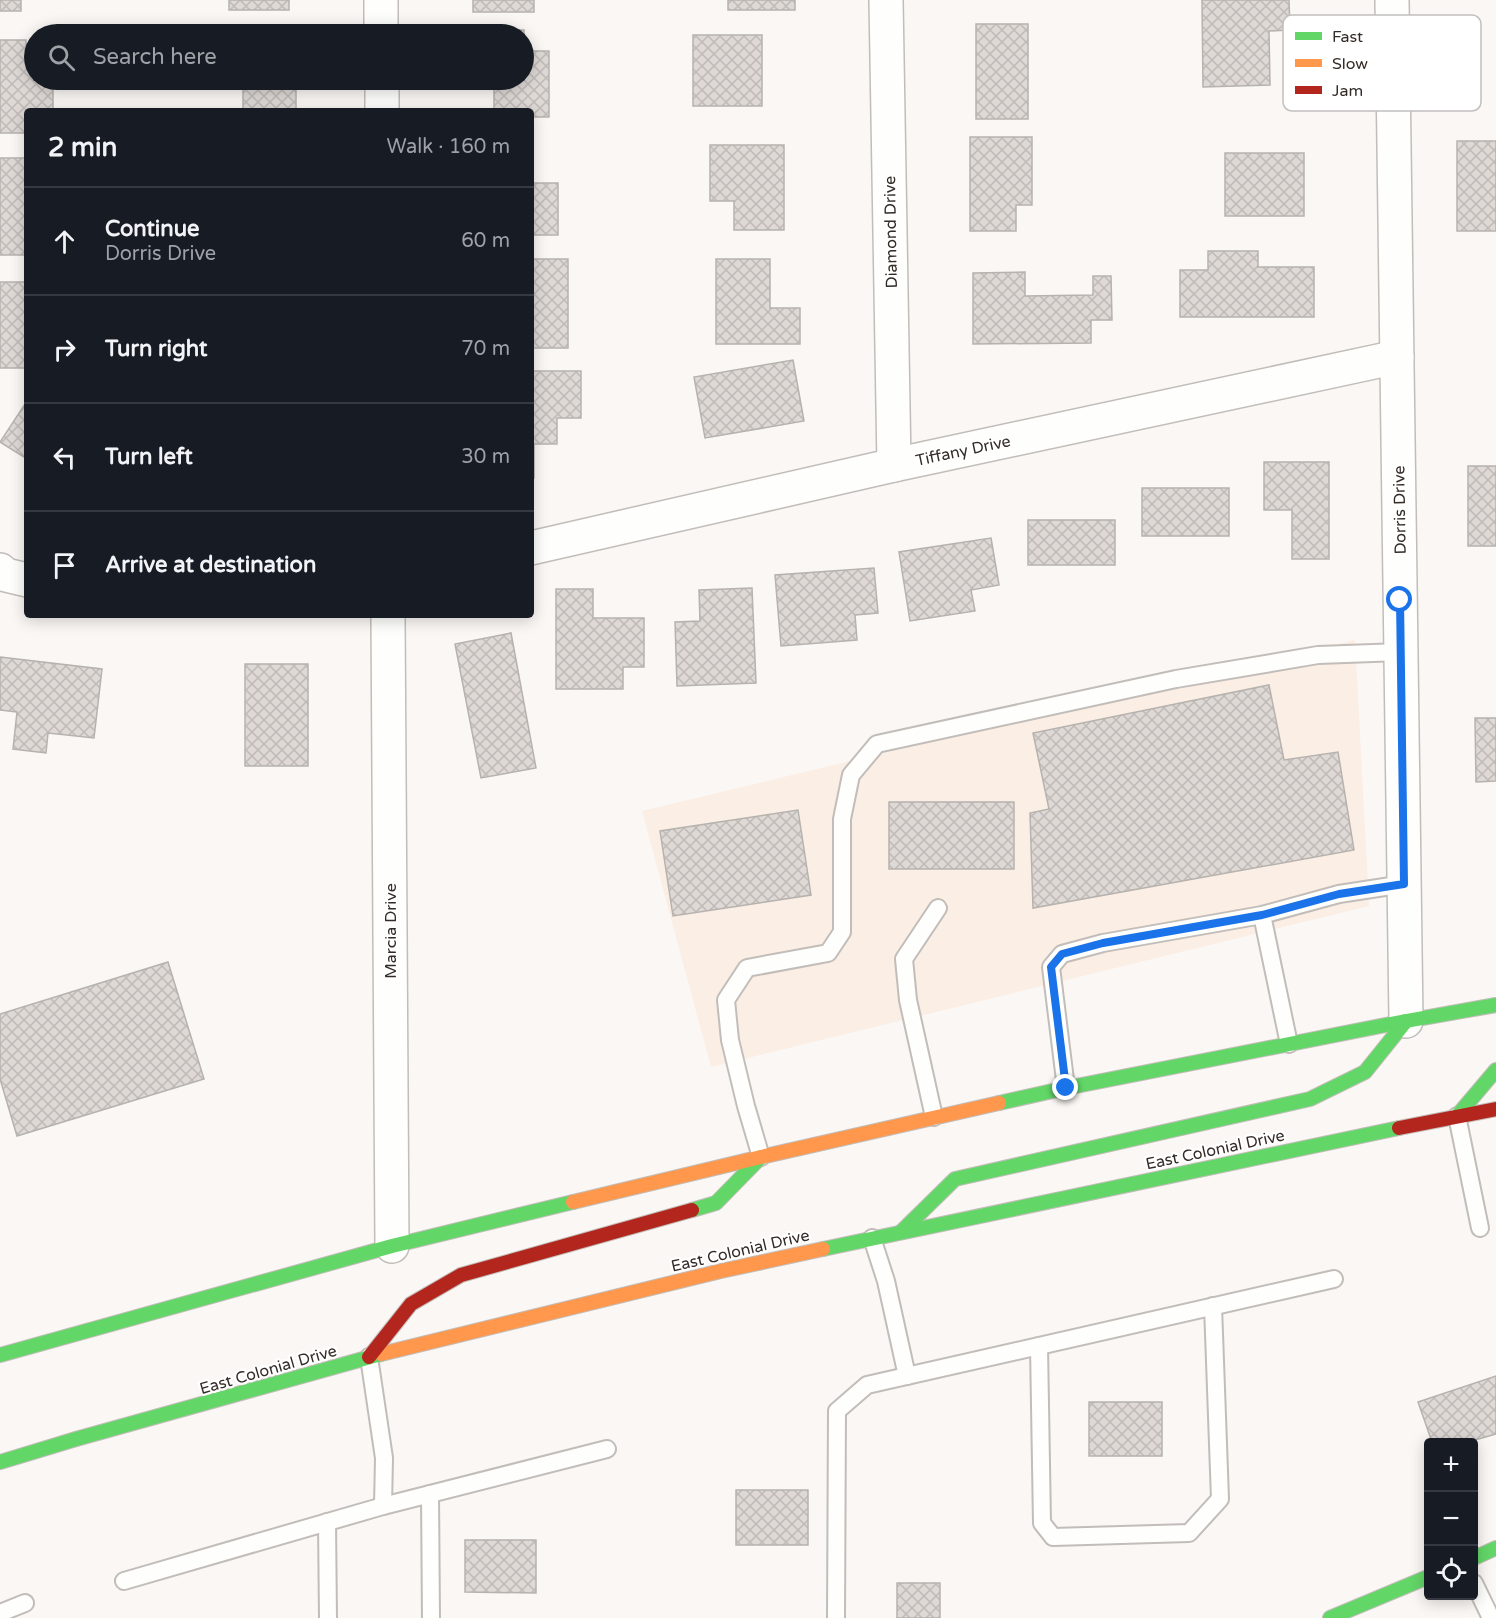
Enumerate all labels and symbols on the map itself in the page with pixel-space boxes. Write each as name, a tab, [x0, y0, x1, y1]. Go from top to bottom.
legend	[1283, 15, 1481, 111]
text: Fast	[1332, 27, 1363, 47]
text: Slow	[1332, 54, 1368, 74]
text: Jam	[1332, 81, 1363, 101]
street label: Diamond Drive	[880, 175, 902, 288]
street label: Tiffany Drive	[914, 431, 1012, 471]
street label: Dorris Drive	[1389, 465, 1411, 555]
route start	[1386, 586, 1412, 612]
street label: Marcia Drive	[381, 883, 401, 979]
route end	[1052, 1074, 1078, 1100]
street label: East Colonial Drive	[1144, 1125, 1287, 1174]
street label: East Colonial Drive	[669, 1225, 811, 1277]
street label: East Colonial Drive	[197, 1341, 339, 1399]

